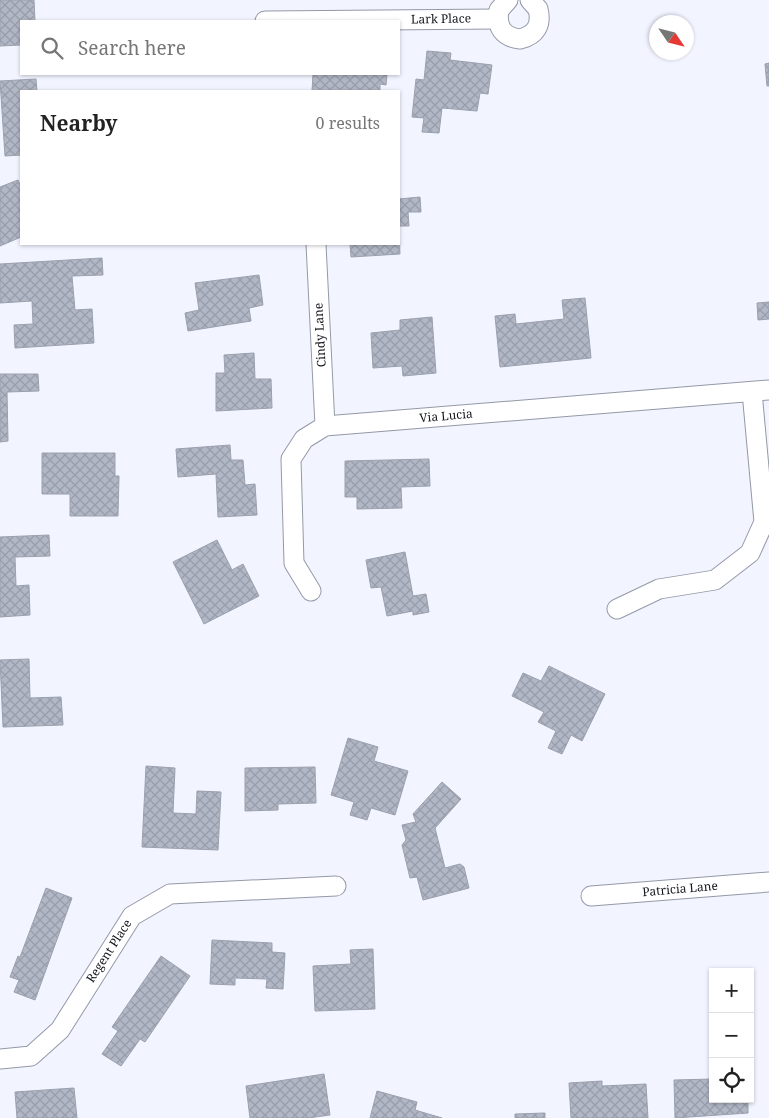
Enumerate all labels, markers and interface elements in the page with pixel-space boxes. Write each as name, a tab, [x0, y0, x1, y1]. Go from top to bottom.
street label: Lark Place	[411, 9, 471, 28]
north arrow	[649, 15, 694, 60]
search box	[20, 20, 400, 75]
icon: search	[38, 34, 66, 62]
text: Search here	[78, 35, 186, 61]
text: Nearby	[40, 109, 118, 137]
text: 0 results	[316, 112, 380, 134]
street label: Cindy Lane	[309, 302, 330, 368]
street label: Via Lucia	[419, 405, 474, 426]
street label: Patricia Lane	[641, 877, 718, 900]
street label: Regent Place	[82, 916, 135, 986]
map controls	[709, 968, 754, 1103]
button: +	[709, 968, 754, 1013]
button: −	[709, 1013, 754, 1058]
button: locate	[709, 1058, 754, 1103]

